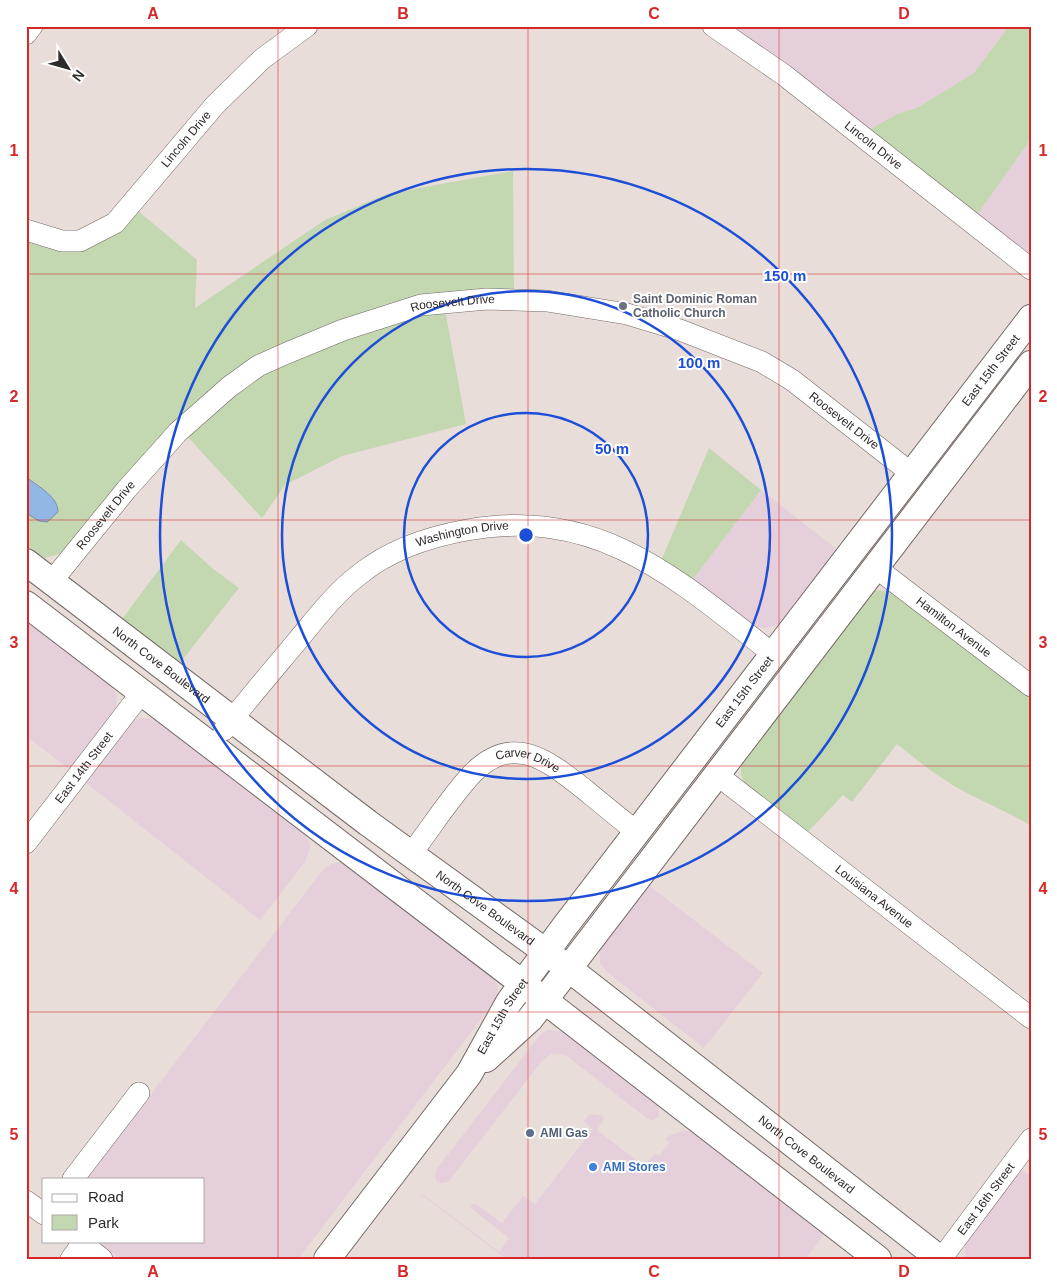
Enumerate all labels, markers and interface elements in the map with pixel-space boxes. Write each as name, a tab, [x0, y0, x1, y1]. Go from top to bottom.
text: A	[147, 5, 159, 22]
text: B	[397, 5, 409, 22]
text: C	[648, 5, 660, 22]
text: D	[898, 5, 910, 22]
north arrow	[42, 42, 92, 92]
text: N	[69, 67, 88, 85]
street label: Lincoln Drive	[158, 108, 214, 170]
street label: Lincoln Drive	[842, 118, 905, 172]
text: 1	[10, 142, 19, 159]
text: 1	[1039, 142, 1048, 159]
text: 150 m	[764, 267, 806, 284]
street label: Roosevelt Drive	[409, 292, 495, 315]
place label: Saint Dominic Roman Catholic Church	[633, 292, 757, 320]
marker: Saint Dominic Roman Catholic Church	[617, 300, 629, 312]
street label: East 15th Street	[959, 331, 1023, 409]
text: 100 m	[678, 354, 720, 371]
text: 2	[10, 388, 19, 405]
text: 2	[1039, 388, 1048, 405]
street label: Roosevelt Drive	[806, 389, 882, 452]
text: 50 m	[595, 440, 629, 457]
street label: Roosevelt Drive	[73, 478, 138, 552]
street label: Washington Drive	[414, 518, 509, 550]
centre of rings	[517, 526, 535, 544]
street label: Hamilton Avenue	[913, 594, 994, 660]
street label: North Cove Boulevard	[110, 624, 212, 707]
text: 3	[10, 634, 19, 651]
text: 3	[1039, 634, 1048, 651]
street label: East 15th Street	[713, 653, 777, 730]
street label: East 14th Street	[52, 729, 116, 806]
street label: Carver Drive	[494, 746, 563, 776]
street label: Louisiana Avenue	[832, 862, 916, 931]
street label: North Cove Boulevard	[433, 868, 537, 948]
text: 4	[10, 880, 19, 897]
text: 4	[1039, 880, 1048, 897]
street label: East 15th Street	[474, 975, 531, 1057]
street label: North Cove Boulevard	[756, 1113, 857, 1196]
text: 5	[10, 1126, 19, 1143]
place label: AMI Gas	[540, 1126, 588, 1140]
text: 5	[1039, 1126, 1048, 1143]
marker: AMI Gas	[524, 1127, 536, 1139]
place label: AMI Stores	[603, 1160, 666, 1174]
street label: East 16th Street	[955, 1160, 1018, 1238]
marker: AMI Stores	[587, 1161, 599, 1173]
legend	[42, 1178, 205, 1242]
text: Road	[88, 1188, 124, 1205]
text: Park	[88, 1214, 119, 1231]
text: A	[147, 1263, 159, 1280]
text: B	[397, 1263, 409, 1280]
text: C	[648, 1263, 660, 1280]
text: D	[898, 1263, 910, 1280]

